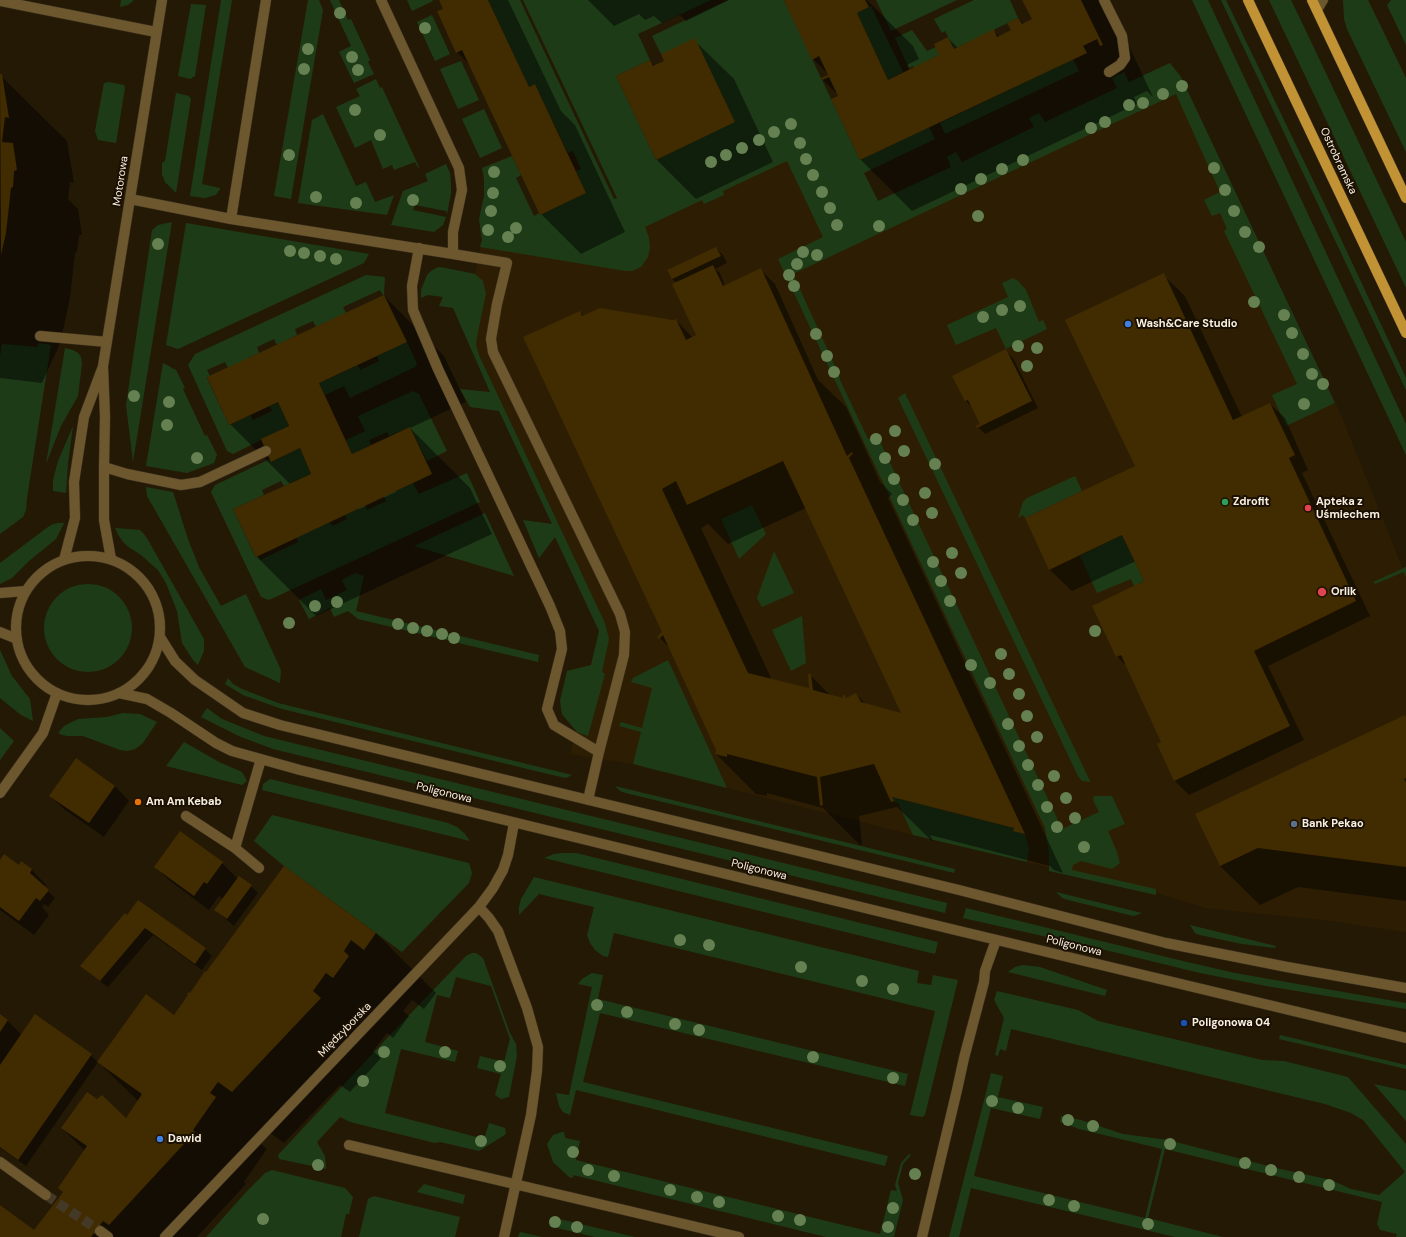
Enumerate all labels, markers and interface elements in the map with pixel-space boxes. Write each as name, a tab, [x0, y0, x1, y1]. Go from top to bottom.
street label: Ostrobramska	[1317, 125, 1359, 197]
street label: Motorowa	[111, 155, 131, 207]
place label: Wash&Care Studio	[1136, 317, 1237, 331]
marker: Wash&Care Studio	[1123, 319, 1133, 329]
place label: Zdrofit	[1233, 495, 1269, 509]
place label: Apteka z Uśmiechem	[1316, 495, 1380, 521]
marker: Zdrofit	[1220, 497, 1230, 507]
marker: Apteka z Uśmiechem	[1303, 503, 1313, 513]
place label: Orlik	[1331, 585, 1356, 599]
marker: Orlik	[1316, 586, 1328, 598]
street label: Poligonowa	[415, 780, 473, 806]
place label: Am Am Kebab	[146, 795, 222, 809]
marker: Am Am Kebab	[133, 797, 143, 807]
place label: Bank Pekao	[1302, 817, 1364, 831]
marker: Bank Pekao	[1289, 819, 1299, 829]
street label: Poligonowa	[730, 857, 788, 883]
street label: Poligonowa	[1045, 933, 1103, 959]
street label: Międzyborska	[316, 1000, 374, 1060]
place label: Poligonowa 04	[1192, 1016, 1270, 1030]
marker: Poligonowa 04	[1179, 1018, 1189, 1028]
place label: Dawid	[168, 1132, 201, 1146]
marker: Dawid	[155, 1134, 165, 1144]

